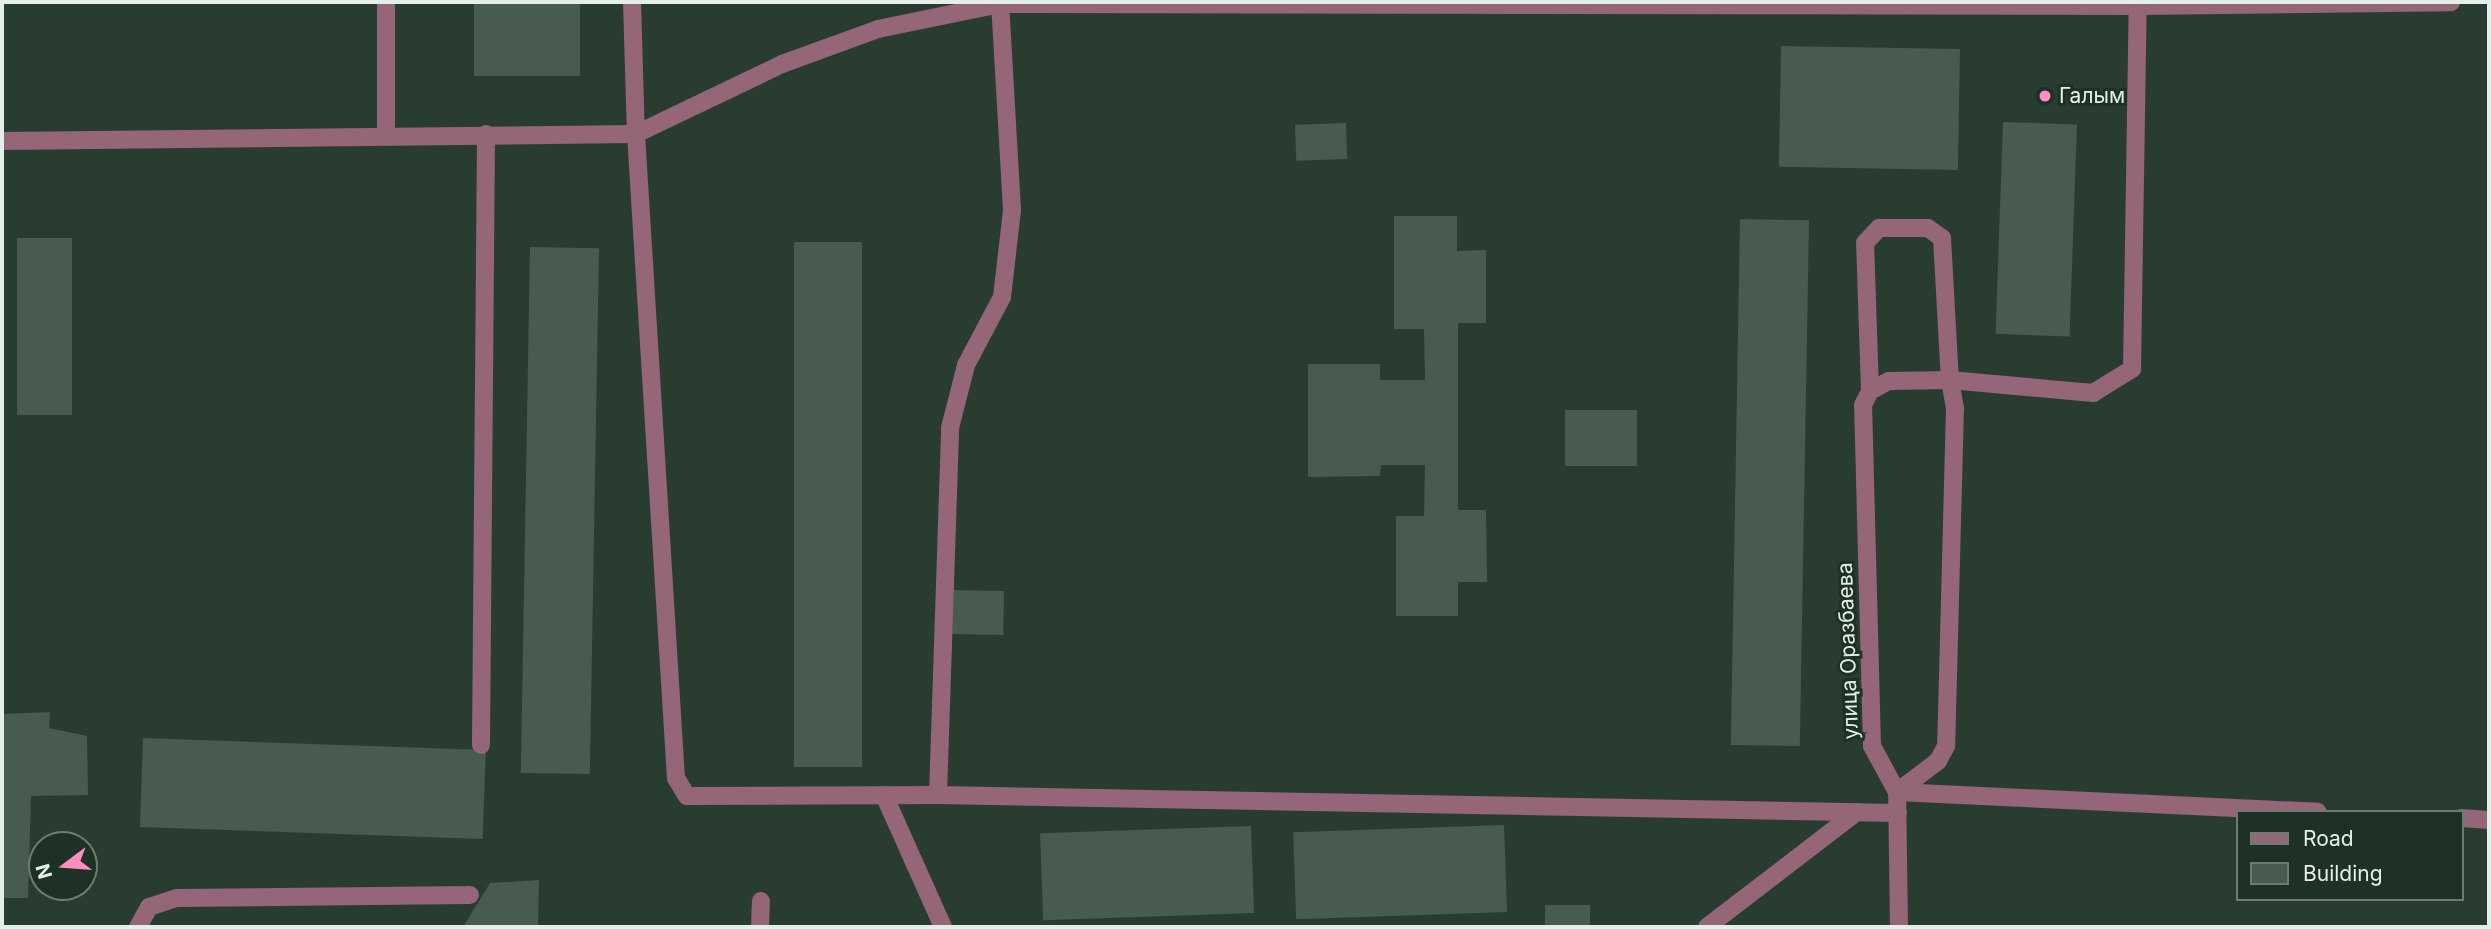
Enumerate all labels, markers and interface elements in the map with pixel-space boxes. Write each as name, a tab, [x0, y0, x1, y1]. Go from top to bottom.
place label: Галым	[2059, 83, 2125, 109]
marker: Галым	[2037, 88, 2053, 104]
street label: улица Оразбаева	[1832, 562, 1864, 740]
legend	[2236, 810, 2463, 901]
text: Road	[2303, 826, 2354, 851]
north arrow	[28, 831, 98, 901]
text: N	[31, 861, 57, 882]
text: Building	[2303, 861, 2383, 886]

